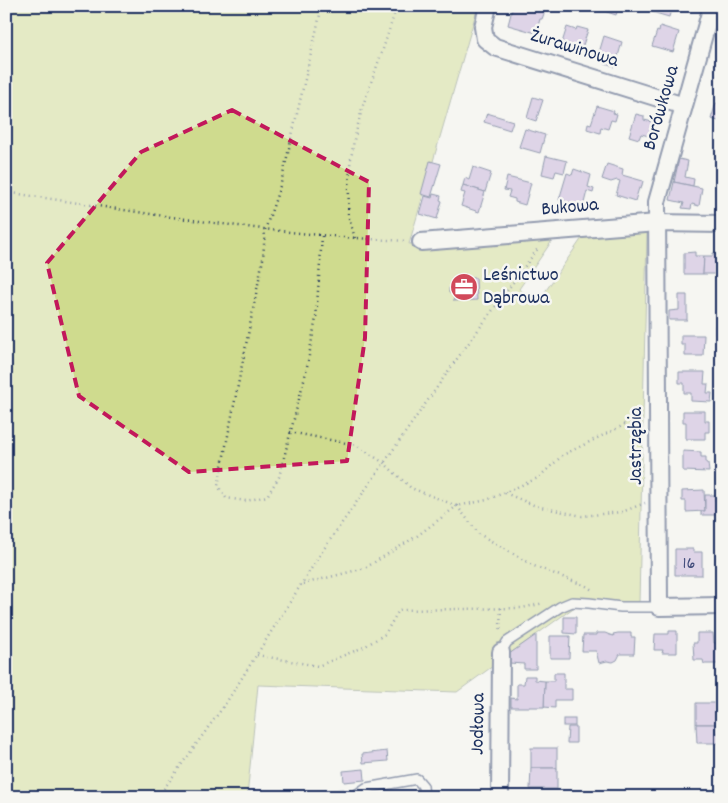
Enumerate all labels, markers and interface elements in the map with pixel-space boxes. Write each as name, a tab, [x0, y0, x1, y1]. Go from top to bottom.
street label: Żurawinowa	[526, 22, 622, 76]
street label: Borówkowa	[637, 62, 688, 154]
street label: Bukowa	[540, 191, 600, 224]
place label: Leśnictwo Dąbrowa	[483, 262, 559, 313]
office icon: Leśnictwo Dąbrowa	[449, 272, 479, 302]
street label: Jastrzębia	[623, 406, 651, 485]
house number: 16	[683, 552, 695, 577]
street label: Jodłowa	[464, 692, 494, 755]

